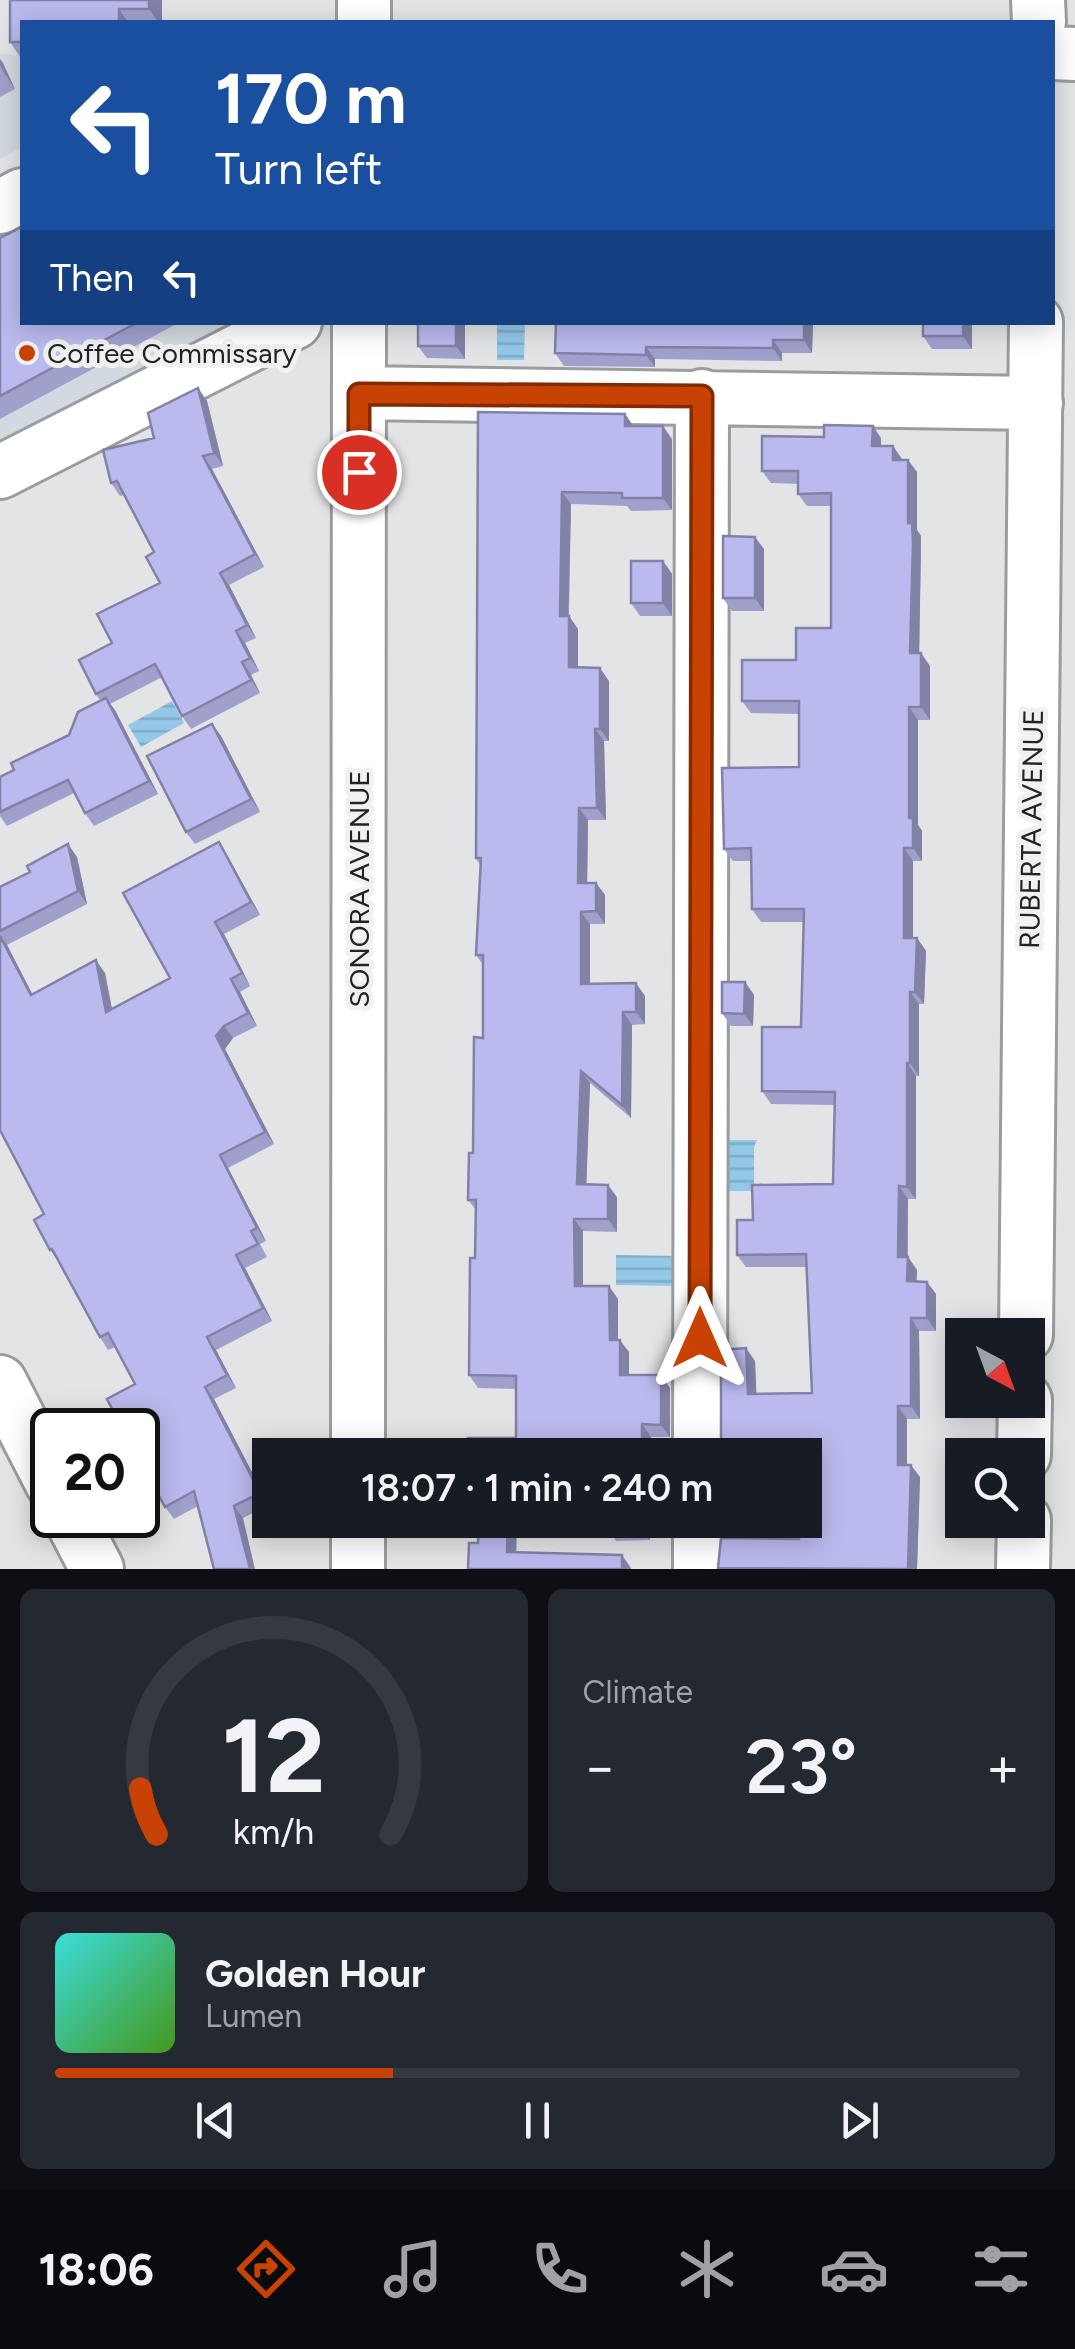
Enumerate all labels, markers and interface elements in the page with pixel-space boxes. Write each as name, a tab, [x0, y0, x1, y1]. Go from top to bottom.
text: 170 m	[215, 56, 407, 141]
icon: left	[50, 60, 180, 190]
text: Turn left	[215, 141, 382, 195]
icon: left	[154, 250, 209, 305]
text: Then	[50, 255, 134, 301]
place label: Coffee Commissary	[47, 336, 297, 370]
marker: Coffee Commissary	[16, 342, 38, 364]
pin	[317, 430, 402, 515]
icon: arrive	[332, 445, 387, 500]
street label: RUBERTA AVENUE	[1012, 709, 1050, 949]
street label: SONORA AVENUE	[342, 770, 376, 1008]
position arrow	[648, 1286, 752, 1390]
north arrow	[945, 1318, 1045, 1418]
map controls	[945, 1318, 1045, 1538]
speed limit sign: 20	[30, 1408, 160, 1538]
button: search	[945, 1438, 1045, 1538]
text: 18:07 · 1 min · 240 m	[361, 1465, 713, 1511]
text: Climate	[583, 1673, 693, 1711]
text: 12	[222, 1693, 326, 1818]
text: 23°	[745, 1722, 857, 1812]
text: −	[583, 1734, 617, 1800]
text: +	[986, 1734, 1020, 1800]
text: km/h	[233, 1810, 315, 1853]
text: Golden Hour	[205, 1951, 426, 1997]
text: Lumen	[205, 1997, 302, 2035]
icon: previous	[188, 2093, 243, 2148]
icon: pause	[510, 2093, 565, 2148]
icon: next	[832, 2093, 887, 2148]
icon: directions	[231, 2234, 301, 2304]
icon: music	[378, 2234, 448, 2304]
icon: phone	[525, 2234, 595, 2304]
icon: climate	[672, 2234, 742, 2304]
icon: car	[819, 2234, 889, 2304]
icon: filters	[966, 2234, 1036, 2304]
text: 18:06	[39, 2242, 154, 2296]

